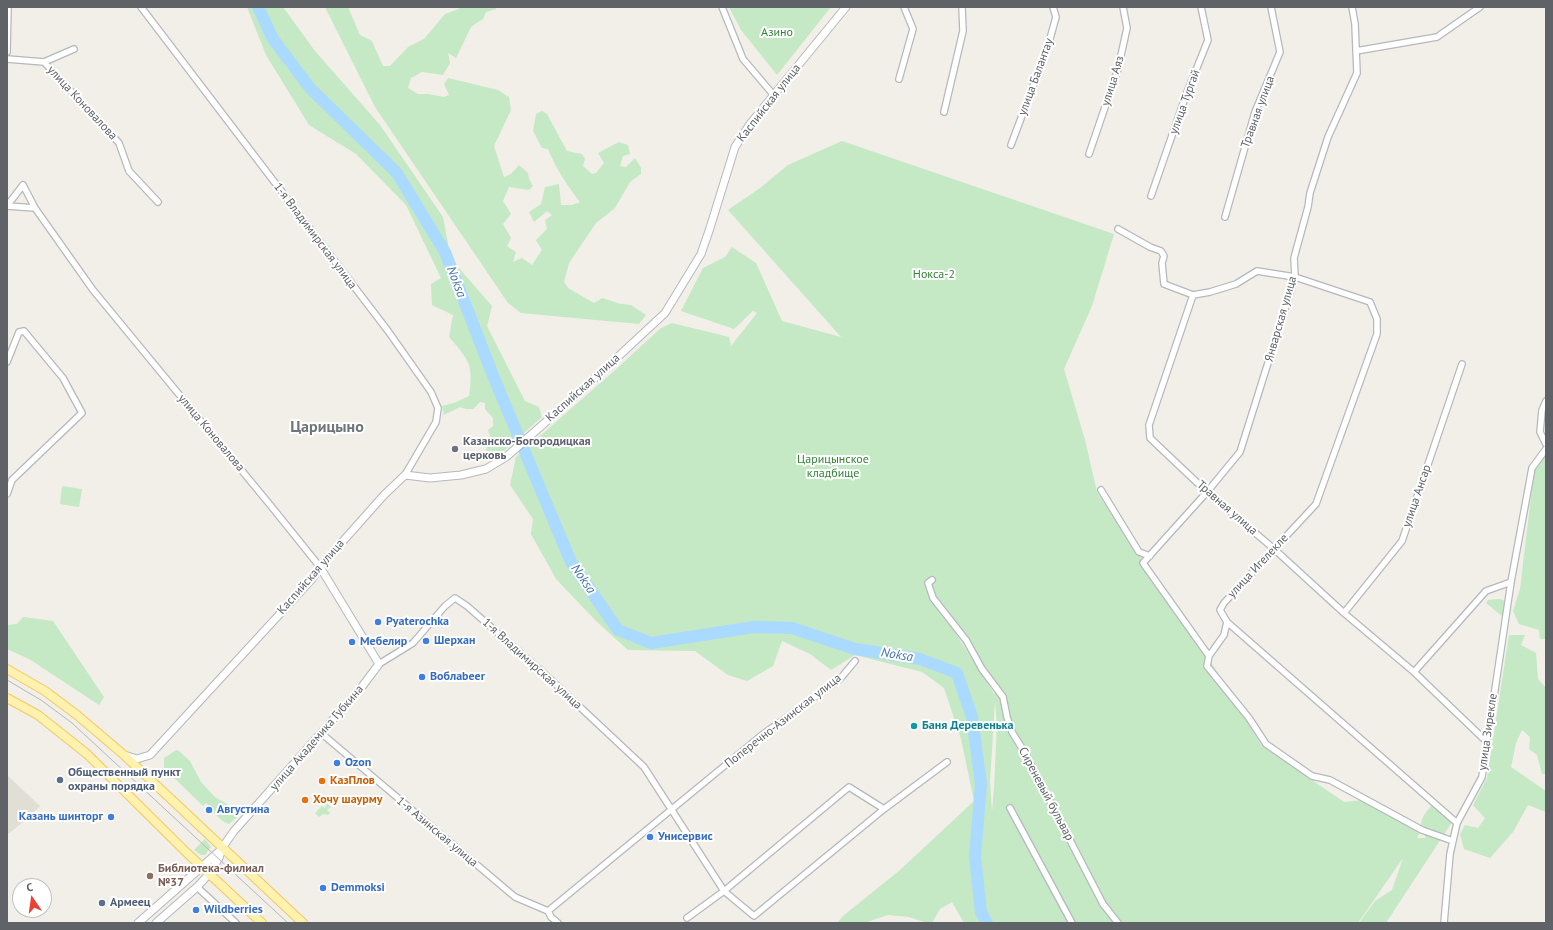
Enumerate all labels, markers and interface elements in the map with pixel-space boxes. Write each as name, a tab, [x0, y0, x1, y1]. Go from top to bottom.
park label: Азино	[761, 26, 793, 40]
street label: улица Балантау	[1015, 36, 1057, 118]
street label: улица Аяз	[1099, 54, 1127, 108]
street label: Каспийская улица	[734, 61, 804, 145]
street label: улица Коновалова	[44, 63, 120, 143]
street label: улица Тургай	[1167, 68, 1203, 136]
street label: Травная улица	[1238, 74, 1278, 150]
street label: 1-я Владимирская улица	[270, 180, 360, 292]
water label: Noksa	[443, 264, 469, 300]
park label: Нокса-2	[913, 268, 955, 282]
street label: Январская улица	[1262, 275, 1300, 363]
street label: Каспийская улица	[543, 351, 623, 425]
street label: улица Коновалова	[175, 392, 247, 474]
district label: Царицыно	[290, 417, 364, 437]
place label: Казанско-Богородицкая церковь	[463, 435, 591, 463]
marker: Казанско-Богородицкая церковь	[450, 444, 460, 454]
park label: Царицынское кладбище	[797, 453, 869, 481]
street label: улица Ансар	[1400, 463, 1434, 529]
street label: Травная улица	[1194, 478, 1260, 538]
street label: улица Игелекле	[1225, 531, 1291, 601]
street label: Каспийская улица	[274, 537, 348, 617]
water label: Noksa	[567, 561, 599, 597]
place label: Pyaterochka	[386, 615, 449, 629]
street label: 1-я Владимирская улица	[479, 615, 585, 713]
marker: Pyaterochka	[373, 617, 383, 627]
place label: Шерхан	[434, 634, 475, 648]
place label: Мебелир	[360, 635, 407, 649]
marker: Шерхан	[421, 636, 431, 646]
marker: Мебелир	[347, 637, 357, 647]
water label: Noksa	[880, 645, 914, 665]
place label: Воблаbeer	[430, 670, 485, 684]
street label: Поперечно-Азинская улица	[722, 671, 844, 771]
marker: Воблаbeer	[417, 672, 427, 682]
street label: улица Академика Губкина	[267, 682, 367, 794]
street label: улица Зирекле	[1475, 693, 1501, 771]
place label: Баня Деревенька	[922, 719, 1013, 733]
marker: Баня Деревенька	[909, 721, 919, 731]
street label: Сиреневый бульвар	[1015, 745, 1077, 843]
place label: Ozon	[345, 756, 371, 770]
marker: Ozon	[332, 758, 342, 768]
place label: Общественный пункт охраны порядка	[68, 766, 181, 794]
place label: КазПлов	[330, 774, 375, 788]
marker: Общественный пункт охраны порядка	[55, 775, 65, 785]
marker: КазПлов	[317, 776, 327, 786]
place label: Хочу шаурму	[313, 793, 383, 807]
street label: 1-я Азинская улица	[393, 794, 481, 870]
marker: Хочу шаурму	[300, 795, 310, 805]
place label: Августина	[217, 803, 269, 817]
marker: Августина	[204, 805, 214, 815]
place label: Казань шинторг	[19, 810, 103, 824]
marker: Казань шинторг	[106, 812, 116, 822]
place label: Унисервис	[658, 830, 713, 844]
marker: Унисервис	[645, 832, 655, 842]
place label: Библиотека-филиал №37	[158, 862, 264, 890]
marker: Библиотека-филиал №37	[145, 871, 155, 881]
north arrow	[12, 878, 52, 918]
text: С	[25, 880, 34, 895]
place label: Demmoksi	[331, 881, 385, 895]
marker: Demmoksi	[318, 883, 328, 893]
place label: Армеец	[110, 896, 151, 910]
marker: Армеец	[97, 898, 107, 908]
place label: Wildberries	[204, 903, 263, 917]
marker: Wildberries	[191, 905, 201, 915]

